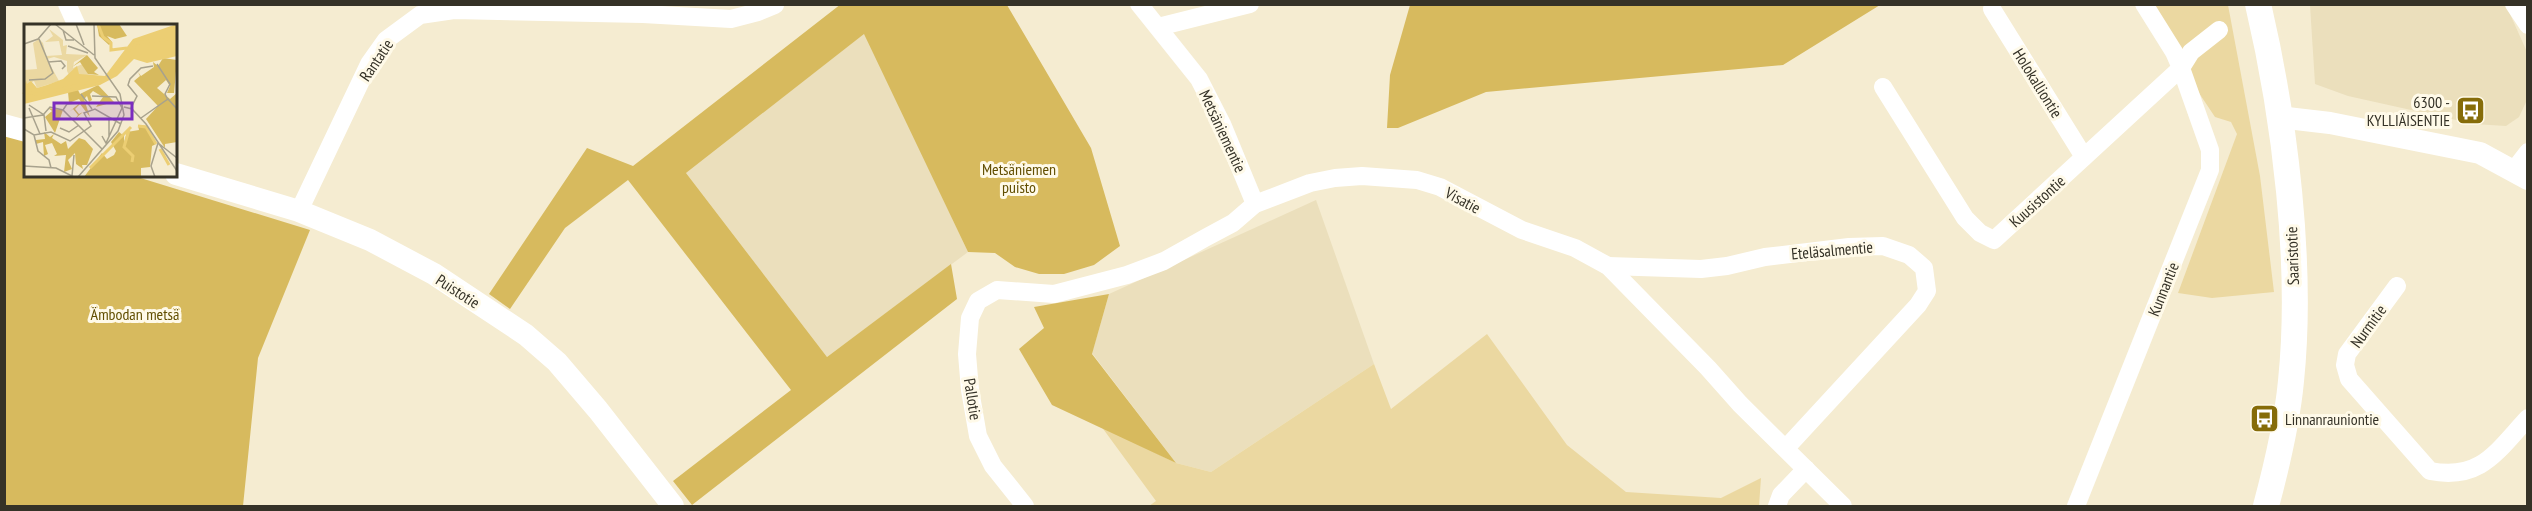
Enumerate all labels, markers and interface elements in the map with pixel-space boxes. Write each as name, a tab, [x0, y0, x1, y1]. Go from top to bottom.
inset map	[24, 24, 177, 177]
street label: Rantatie	[355, 35, 397, 85]
street label: Holokalliontie	[2009, 45, 2067, 121]
street label: Metsäniementie	[1195, 87, 1251, 175]
place label: 6300 - KYLLIÄISENTIE	[2367, 92, 2450, 130]
bus stop icon: 6300 - KYLLIÄISENTIE	[2455, 95, 2487, 127]
park label: Metsäniemen puisto	[982, 159, 1056, 197]
street label: Kuusistontie	[2005, 171, 2069, 231]
street label: Visatie	[1441, 182, 1484, 218]
street label: Saaristotie	[2281, 226, 2303, 286]
street label: Eteläsalmentie	[1790, 236, 1874, 264]
street label: Kunnantie	[2143, 259, 2183, 319]
street label: Puistotie	[432, 269, 484, 313]
street label: Nurmitie	[2346, 301, 2390, 351]
park label: Ämbodan metsä	[91, 304, 179, 324]
street label: Pallotie	[960, 377, 986, 421]
bus stop icon: Linnanrauniontie	[2248, 403, 2280, 435]
place label: Linnanrauniontie	[2285, 409, 2379, 429]

